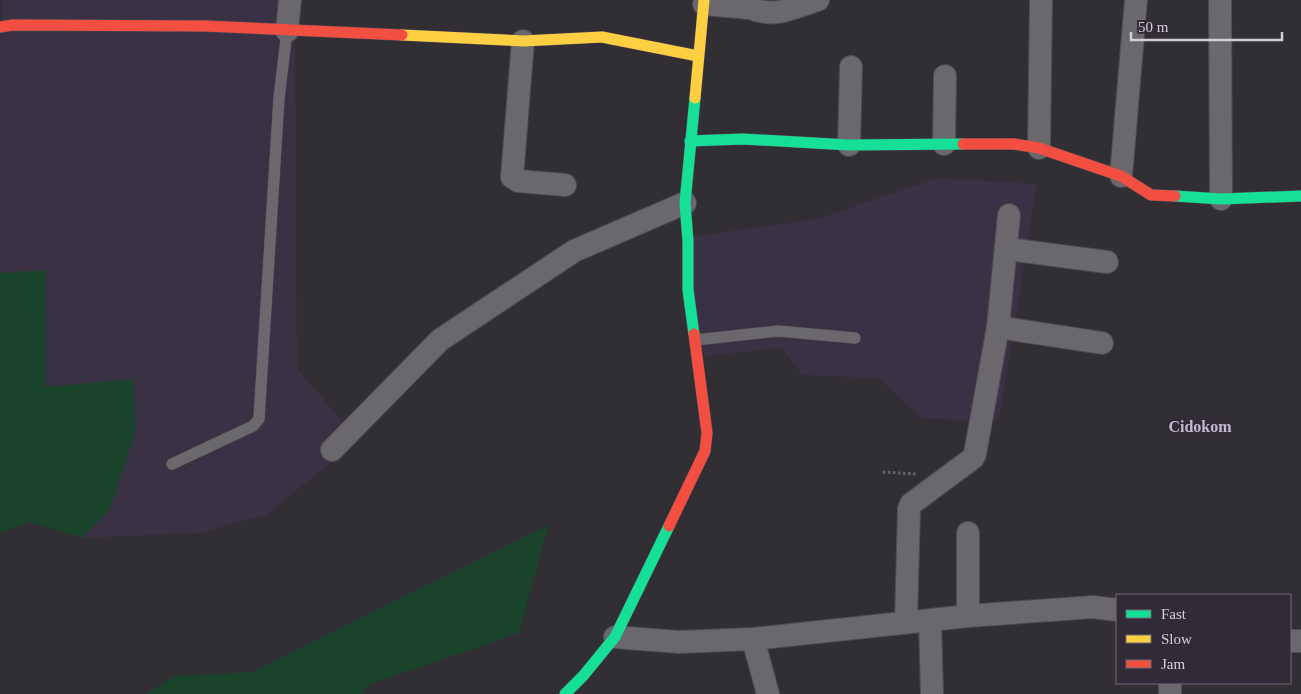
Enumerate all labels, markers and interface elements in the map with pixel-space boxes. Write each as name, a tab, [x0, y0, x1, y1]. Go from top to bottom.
scale bar	[1131, 10, 1282, 42]
text: 50 m	[1138, 19, 1169, 35]
district label: Cidokom	[1168, 418, 1232, 435]
legend	[1116, 594, 1291, 684]
text: Fast	[1161, 606, 1187, 622]
text: Slow	[1161, 631, 1192, 647]
text: Jam	[1161, 656, 1185, 672]

